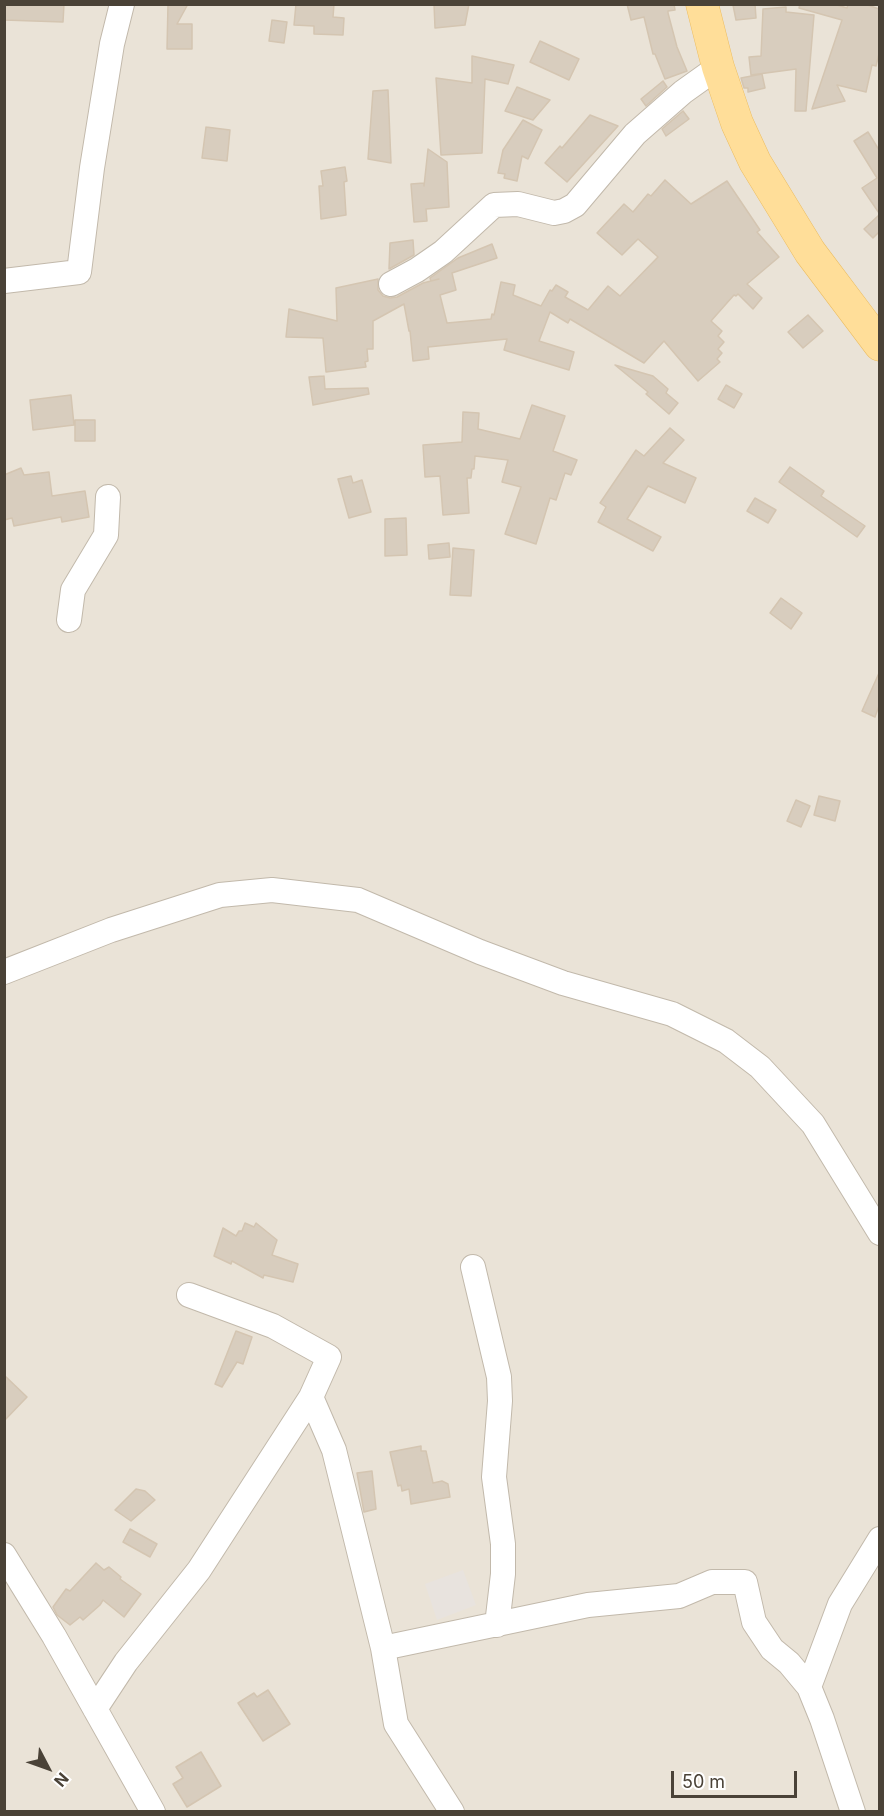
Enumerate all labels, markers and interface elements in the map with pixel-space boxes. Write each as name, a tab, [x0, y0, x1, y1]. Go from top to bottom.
north arrow	[18, 1738, 78, 1798]
scale bar	[674, 1759, 800, 1797]
text: N	[50, 1769, 73, 1791]
text: 50 m	[682, 1771, 725, 1792]

